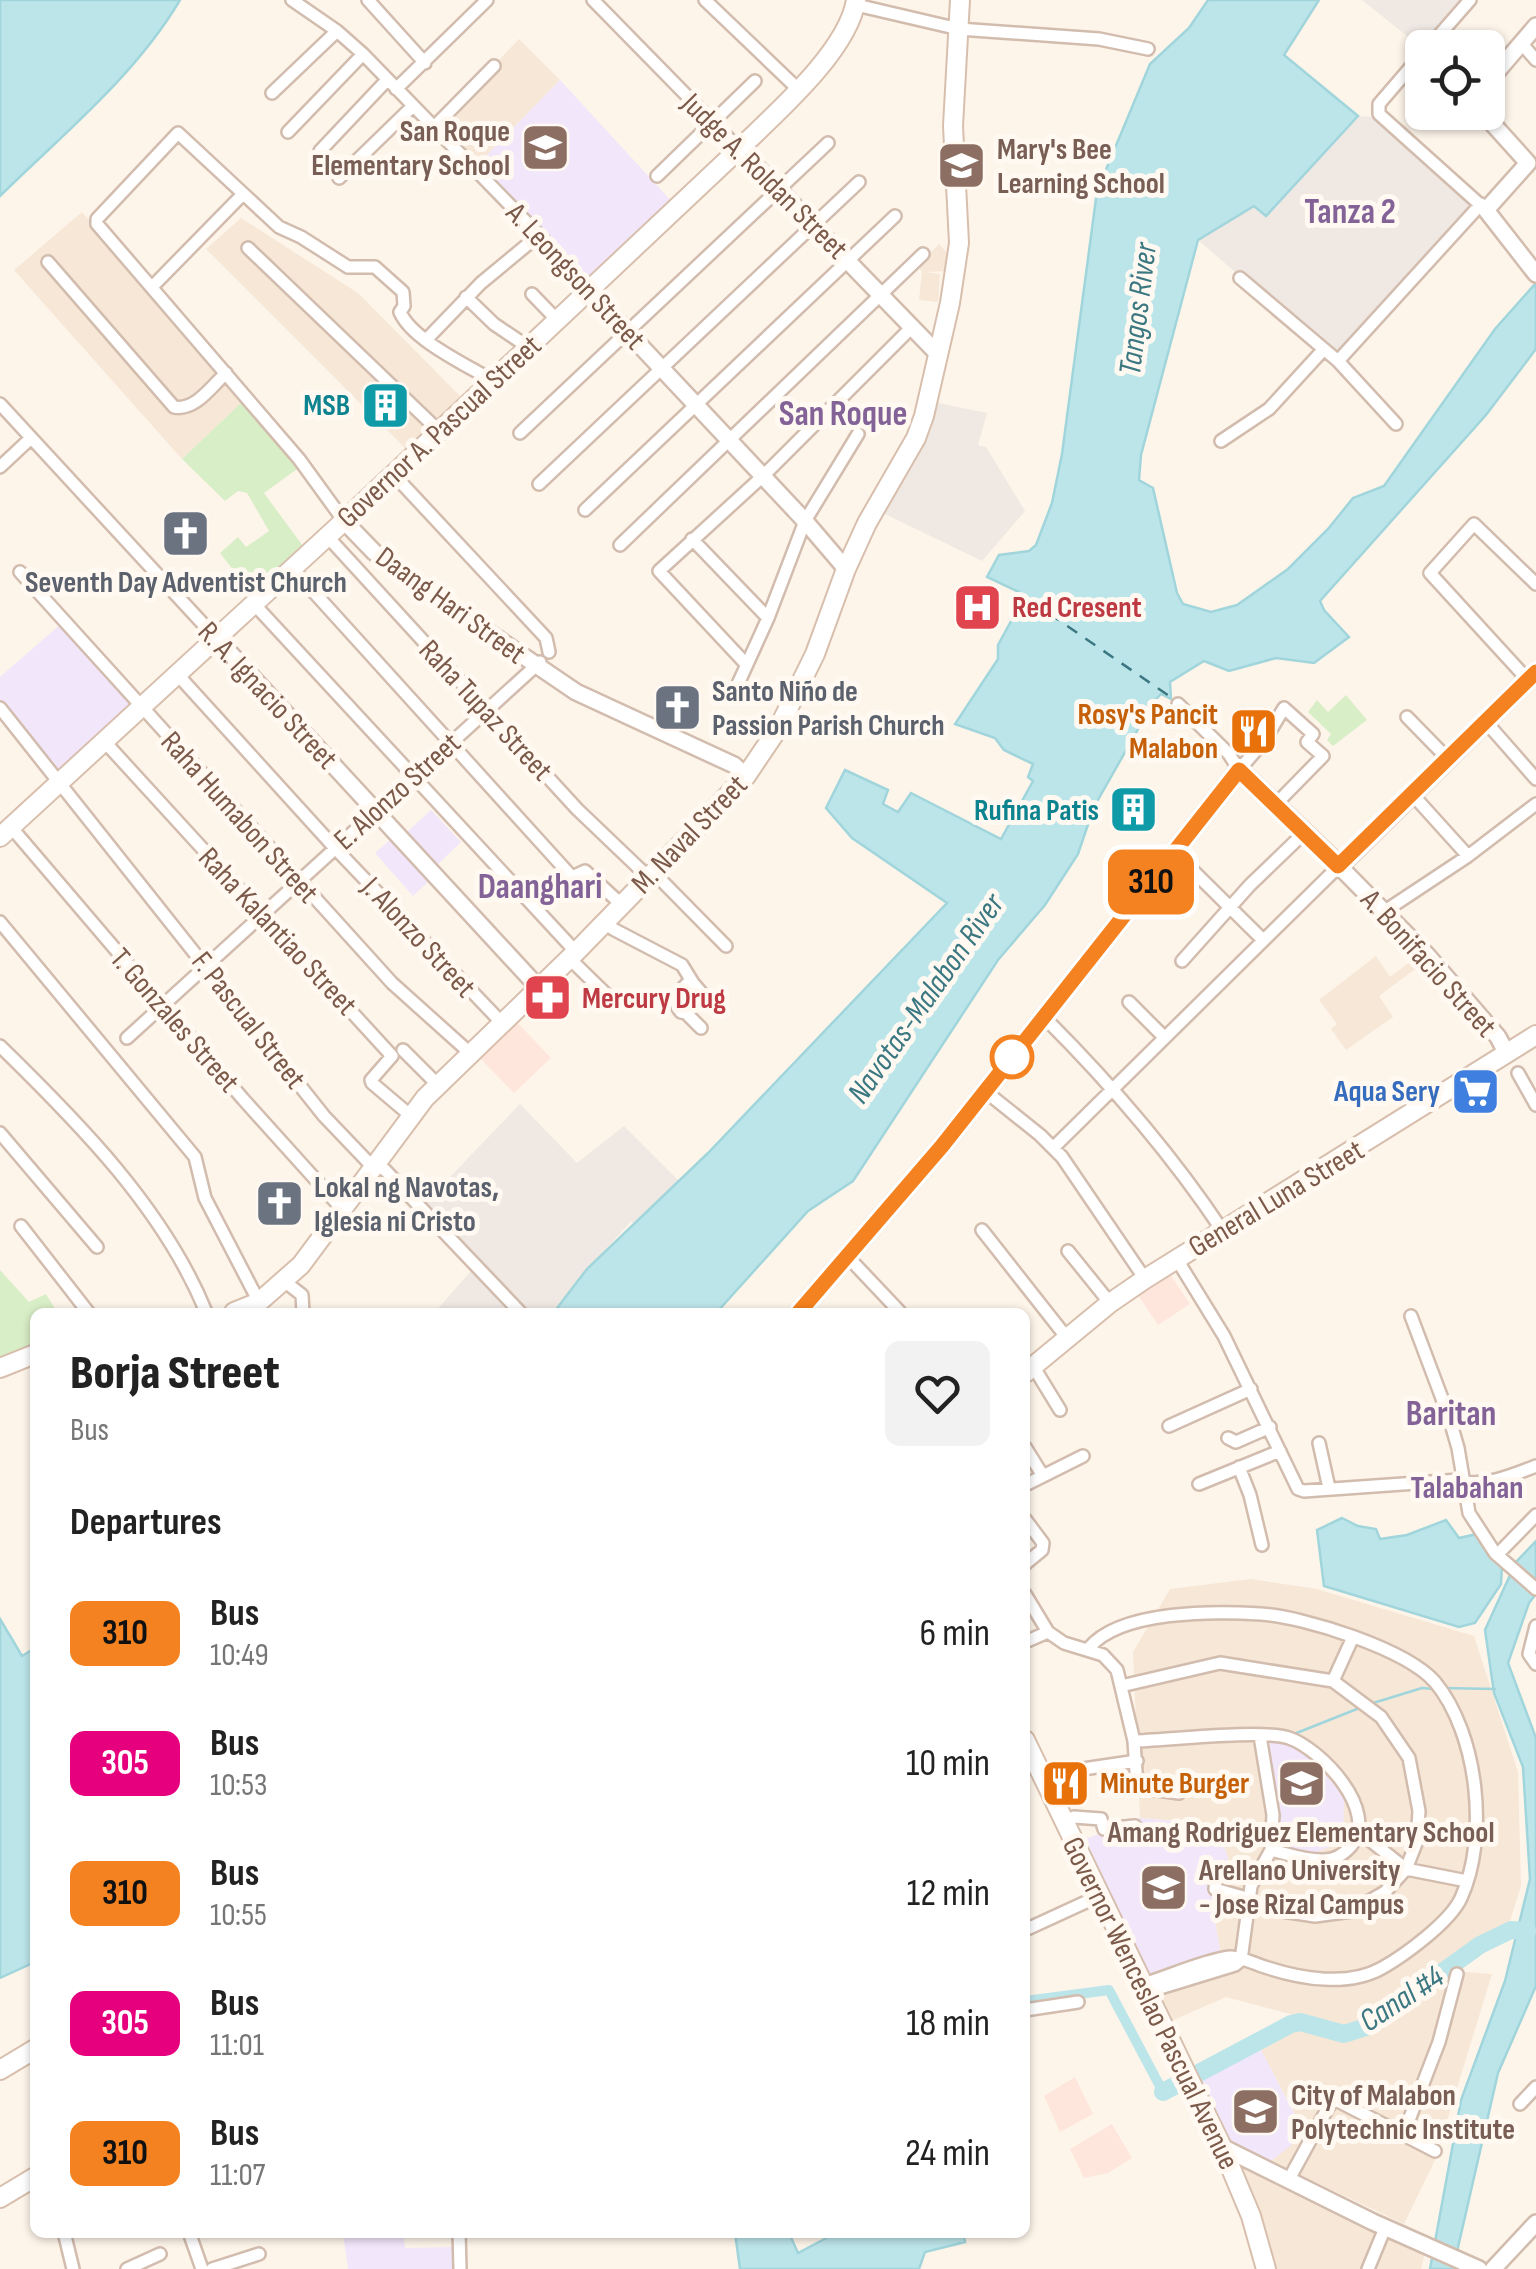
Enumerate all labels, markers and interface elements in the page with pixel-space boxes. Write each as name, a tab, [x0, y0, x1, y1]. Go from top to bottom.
map controls	[1405, 30, 1505, 130]
button: locate	[1405, 30, 1505, 130]
street label: Judge A. Roldan Street	[673, 86, 855, 267]
place label: San Roque Elementary School	[311, 114, 510, 184]
school or university icon: San Roque Elementary School	[519, 122, 571, 174]
place label: Mary's Bee Learning School	[997, 132, 1165, 202]
school or university icon: Mary's Bee Learning School	[936, 140, 988, 192]
district label: Tanza 2	[1304, 191, 1396, 234]
street label: A. Leongson Street	[497, 195, 652, 358]
water label: Tangos River	[1111, 240, 1166, 377]
street label: Governor A. Pascual Street	[330, 328, 549, 536]
building icon: MSB	[359, 379, 411, 431]
place label: MSB	[303, 388, 350, 424]
district label: San Roque	[779, 393, 907, 436]
church icon: Seventh Day Adventist Church	[160, 507, 212, 559]
street label: Daang Hari Street	[369, 539, 532, 672]
place label: Seventh Day Adventist Church	[25, 565, 347, 601]
hospital icon: Red Cresent	[951, 581, 1003, 633]
place label: Red Cresent	[1012, 590, 1142, 626]
street label: R. A. Ignacio Street	[190, 615, 345, 777]
street label: Raha Tupaz Street	[411, 633, 560, 789]
place label: Santo Niño de Passion Parish Church	[712, 674, 945, 744]
church icon: Santo Niño de Passion Parish Church	[651, 682, 703, 734]
place label: Rosy's Pancit Malabon	[1078, 697, 1218, 767]
restaurant icon: Rosy's Pancit Malabon	[1227, 705, 1279, 757]
street label: Raha Humabon Street	[153, 724, 326, 911]
street label: E. Alonzo Street	[327, 726, 468, 858]
street label: M. Naval Street	[624, 768, 755, 902]
building icon: Rufina Patis	[1108, 784, 1160, 836]
place label: Rufina Patis	[974, 793, 1099, 829]
street label: Raha Kalantiao Street	[190, 840, 364, 1023]
line badge: 310	[1094, 850, 1208, 914]
text: 310	[1128, 861, 1174, 904]
district label: Daanghari	[478, 866, 602, 909]
street label: J. Alonzo Street	[353, 869, 483, 1005]
street label: A. Bonifacio Street	[1352, 882, 1504, 1045]
water label: Navotas-Malabon River	[839, 886, 1014, 1111]
street label: T. Gonzales Street	[102, 941, 247, 1100]
street label: F. Pascual Street	[184, 945, 313, 1096]
pharmacy icon: Mercury Drug	[521, 972, 573, 1024]
place label: Mercury Drug	[582, 981, 726, 1017]
unlabelled marker	[991, 1036, 1033, 1078]
supermarket icon: Aqua Sery	[1449, 1065, 1501, 1117]
place label: Aqua Sery	[1333, 1074, 1441, 1110]
street label: General Luna Street	[1182, 1132, 1371, 1265]
place label: Lokal ng Navotas, Iglesia ni Cristo	[314, 1170, 499, 1240]
church icon: Lokal ng Navotas, Iglesia ni Cristo	[253, 1178, 305, 1230]
button: heart	[885, 1341, 990, 1446]
text: Borja Street	[70, 1345, 280, 1402]
district label: Baritan	[1406, 1393, 1496, 1436]
text: Bus	[70, 1411, 109, 1450]
district label: Talabahan	[1410, 1469, 1524, 1508]
text: Departures	[70, 1500, 222, 1545]
text: Bus	[210, 1591, 259, 1636]
text: 6 min	[920, 1611, 990, 1656]
text: 310	[102, 1612, 148, 1655]
text: 10:49	[210, 1636, 269, 1675]
text: Bus	[210, 1721, 259, 1766]
text: 10 min	[906, 1741, 990, 1786]
text: 305	[101, 1742, 149, 1785]
restaurant icon: Minute Burger	[1039, 1757, 1091, 1809]
school or university icon: Amang Rodriguez Elementary School	[1275, 1757, 1327, 1809]
text: 10:53	[210, 1766, 267, 1805]
place label: Minute Burger	[1100, 1766, 1249, 1802]
place label: Amang Rodriguez Elementary School	[1107, 1815, 1494, 1851]
street label: Governor Wenceslao Pascual Avenue	[1054, 1831, 1246, 2175]
text: Bus	[210, 1851, 259, 1896]
place label: Arellano University - Jose Rizal Campus	[1198, 1853, 1404, 1923]
school or university icon: Arellano University - Jose Rizal Campus	[1138, 1861, 1190, 1913]
text: 12 min	[907, 1871, 990, 1916]
text: 310	[102, 1872, 148, 1915]
text: 10:55	[210, 1896, 267, 1935]
water label: Canal #4	[1352, 1958, 1451, 2041]
text: Bus	[210, 1981, 259, 2026]
text: 18 min	[906, 2001, 990, 2046]
text: 305	[101, 2002, 149, 2045]
text: 11:01	[210, 2026, 264, 2065]
place label: City of Malabon Polytechnic Institute	[1291, 2078, 1515, 2148]
school or university icon: City of Malabon Polytechnic Institute	[1230, 2086, 1282, 2138]
text: Bus	[210, 2111, 259, 2156]
text: 24 min	[905, 2131, 990, 2176]
text: 310	[102, 2132, 148, 2175]
text: 11:07	[210, 2156, 265, 2195]

